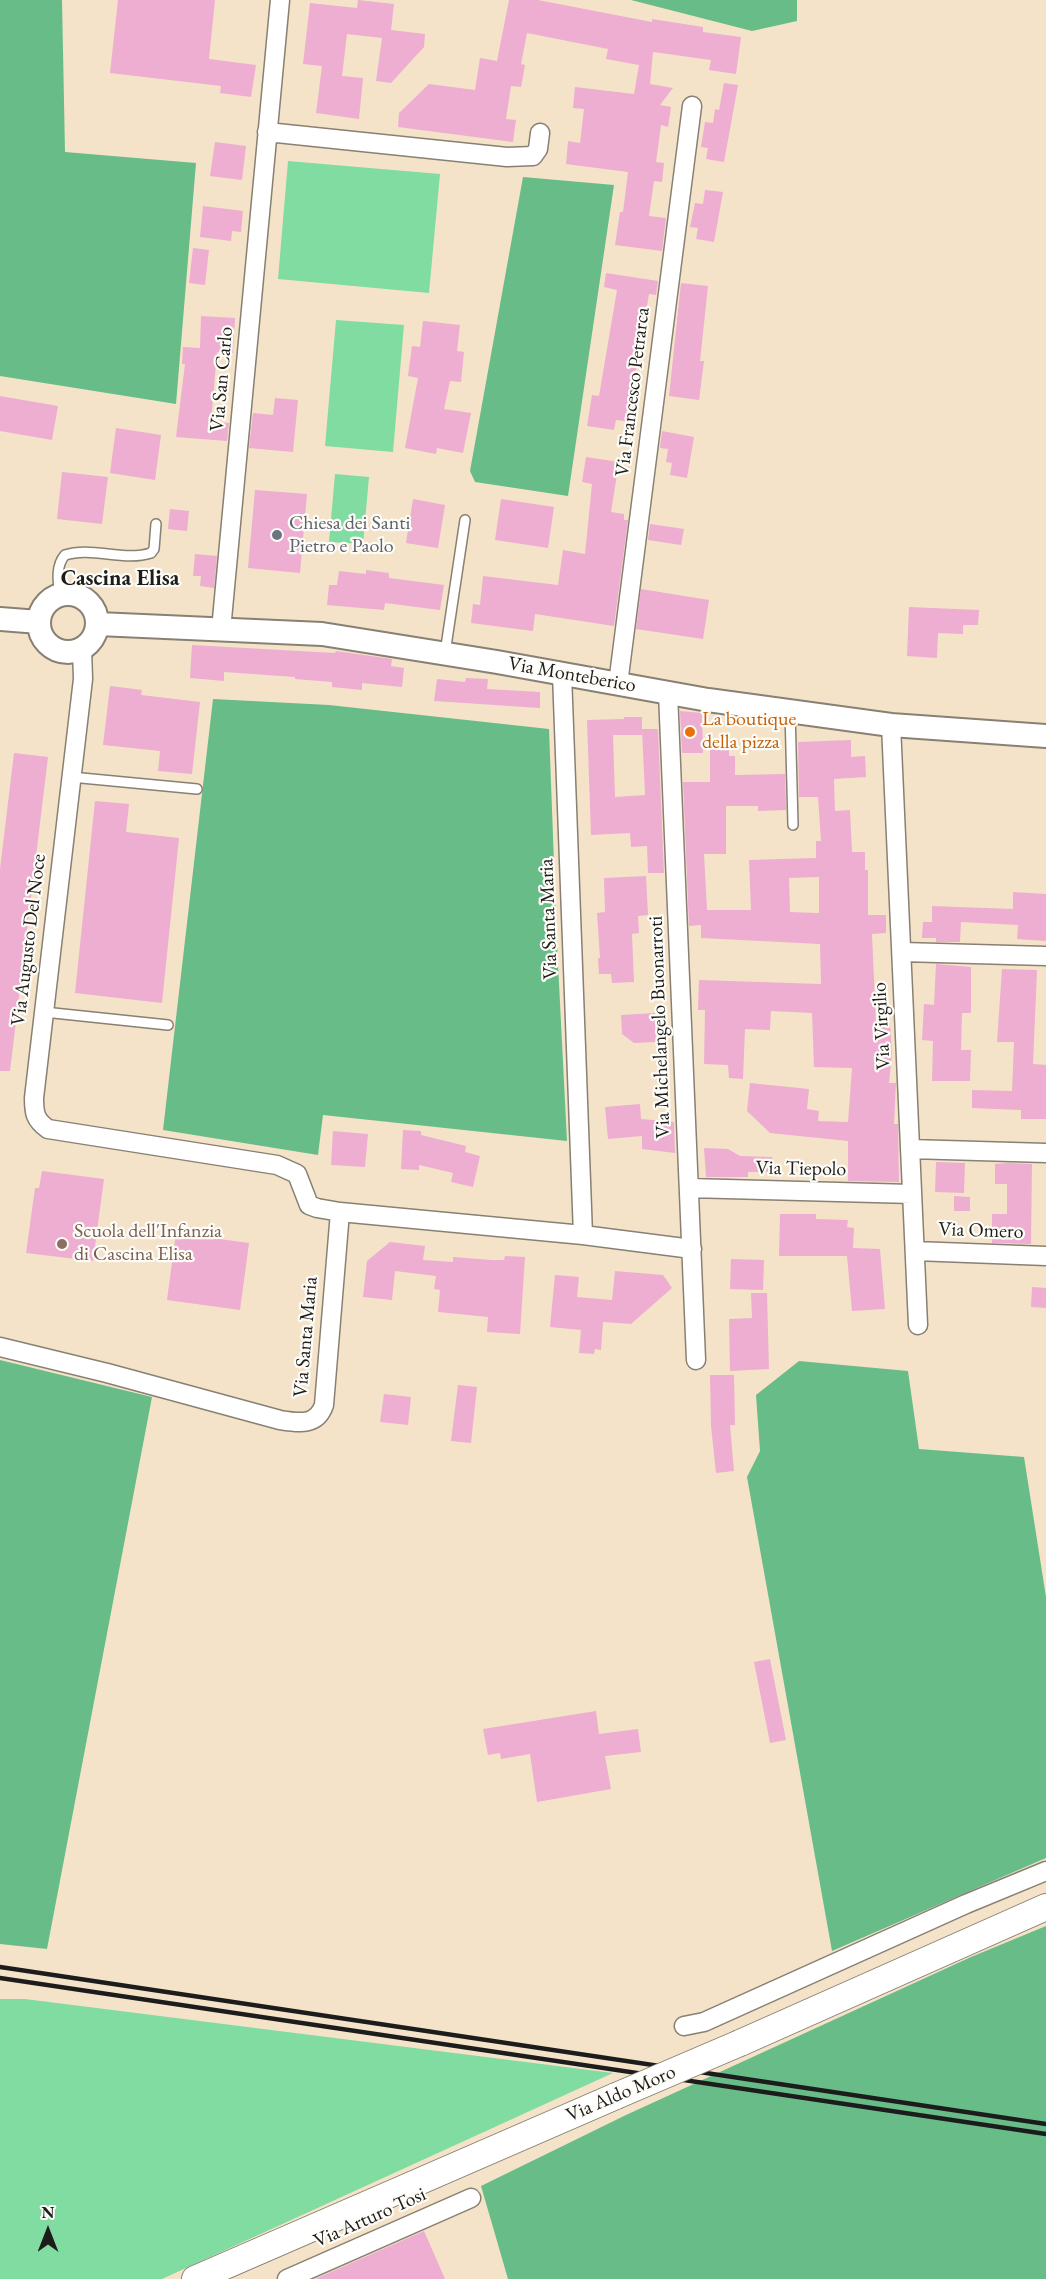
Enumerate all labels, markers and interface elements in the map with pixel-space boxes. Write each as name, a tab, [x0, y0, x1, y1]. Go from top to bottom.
street label: Via Francesco Petrarca	[611, 306, 655, 478]
street label: Via San Carlo	[205, 325, 239, 433]
place label: Chiesa dei Santi Pietro e Paolo	[289, 512, 410, 559]
marker: Chiesa dei Santi Pietro e Paolo	[270, 528, 284, 542]
district label: Cascina Elisa	[61, 566, 179, 592]
street label: Via Monteberico	[506, 652, 638, 698]
place label: La boutique della pizza	[702, 708, 796, 755]
marker: La boutique della pizza	[683, 725, 697, 739]
street label: Via Augusto Del Noce	[7, 853, 51, 1027]
street label: Via Santa Maria	[535, 858, 563, 980]
street label: Via Michelangelo Buonarroti	[644, 915, 676, 1139]
street label: Via Virgilio	[868, 982, 896, 1070]
street label: Via Tiepolo	[755, 1156, 847, 1182]
street label: Via Omero	[938, 1218, 1024, 1244]
place label: Scuola dell'Infanzia di Cascina Elisa	[74, 1220, 222, 1267]
marker: Scuola dell'Infanzia di Cascina Elisa	[55, 1237, 69, 1251]
street label: Via Santa Maria	[289, 1276, 323, 1398]
street label: Via Aldo Moro	[563, 2060, 679, 2128]
street label: Via Arturo Tosi	[310, 2183, 430, 2253]
north arrow	[18, 2201, 78, 2261]
text: N	[42, 2202, 54, 2223]

